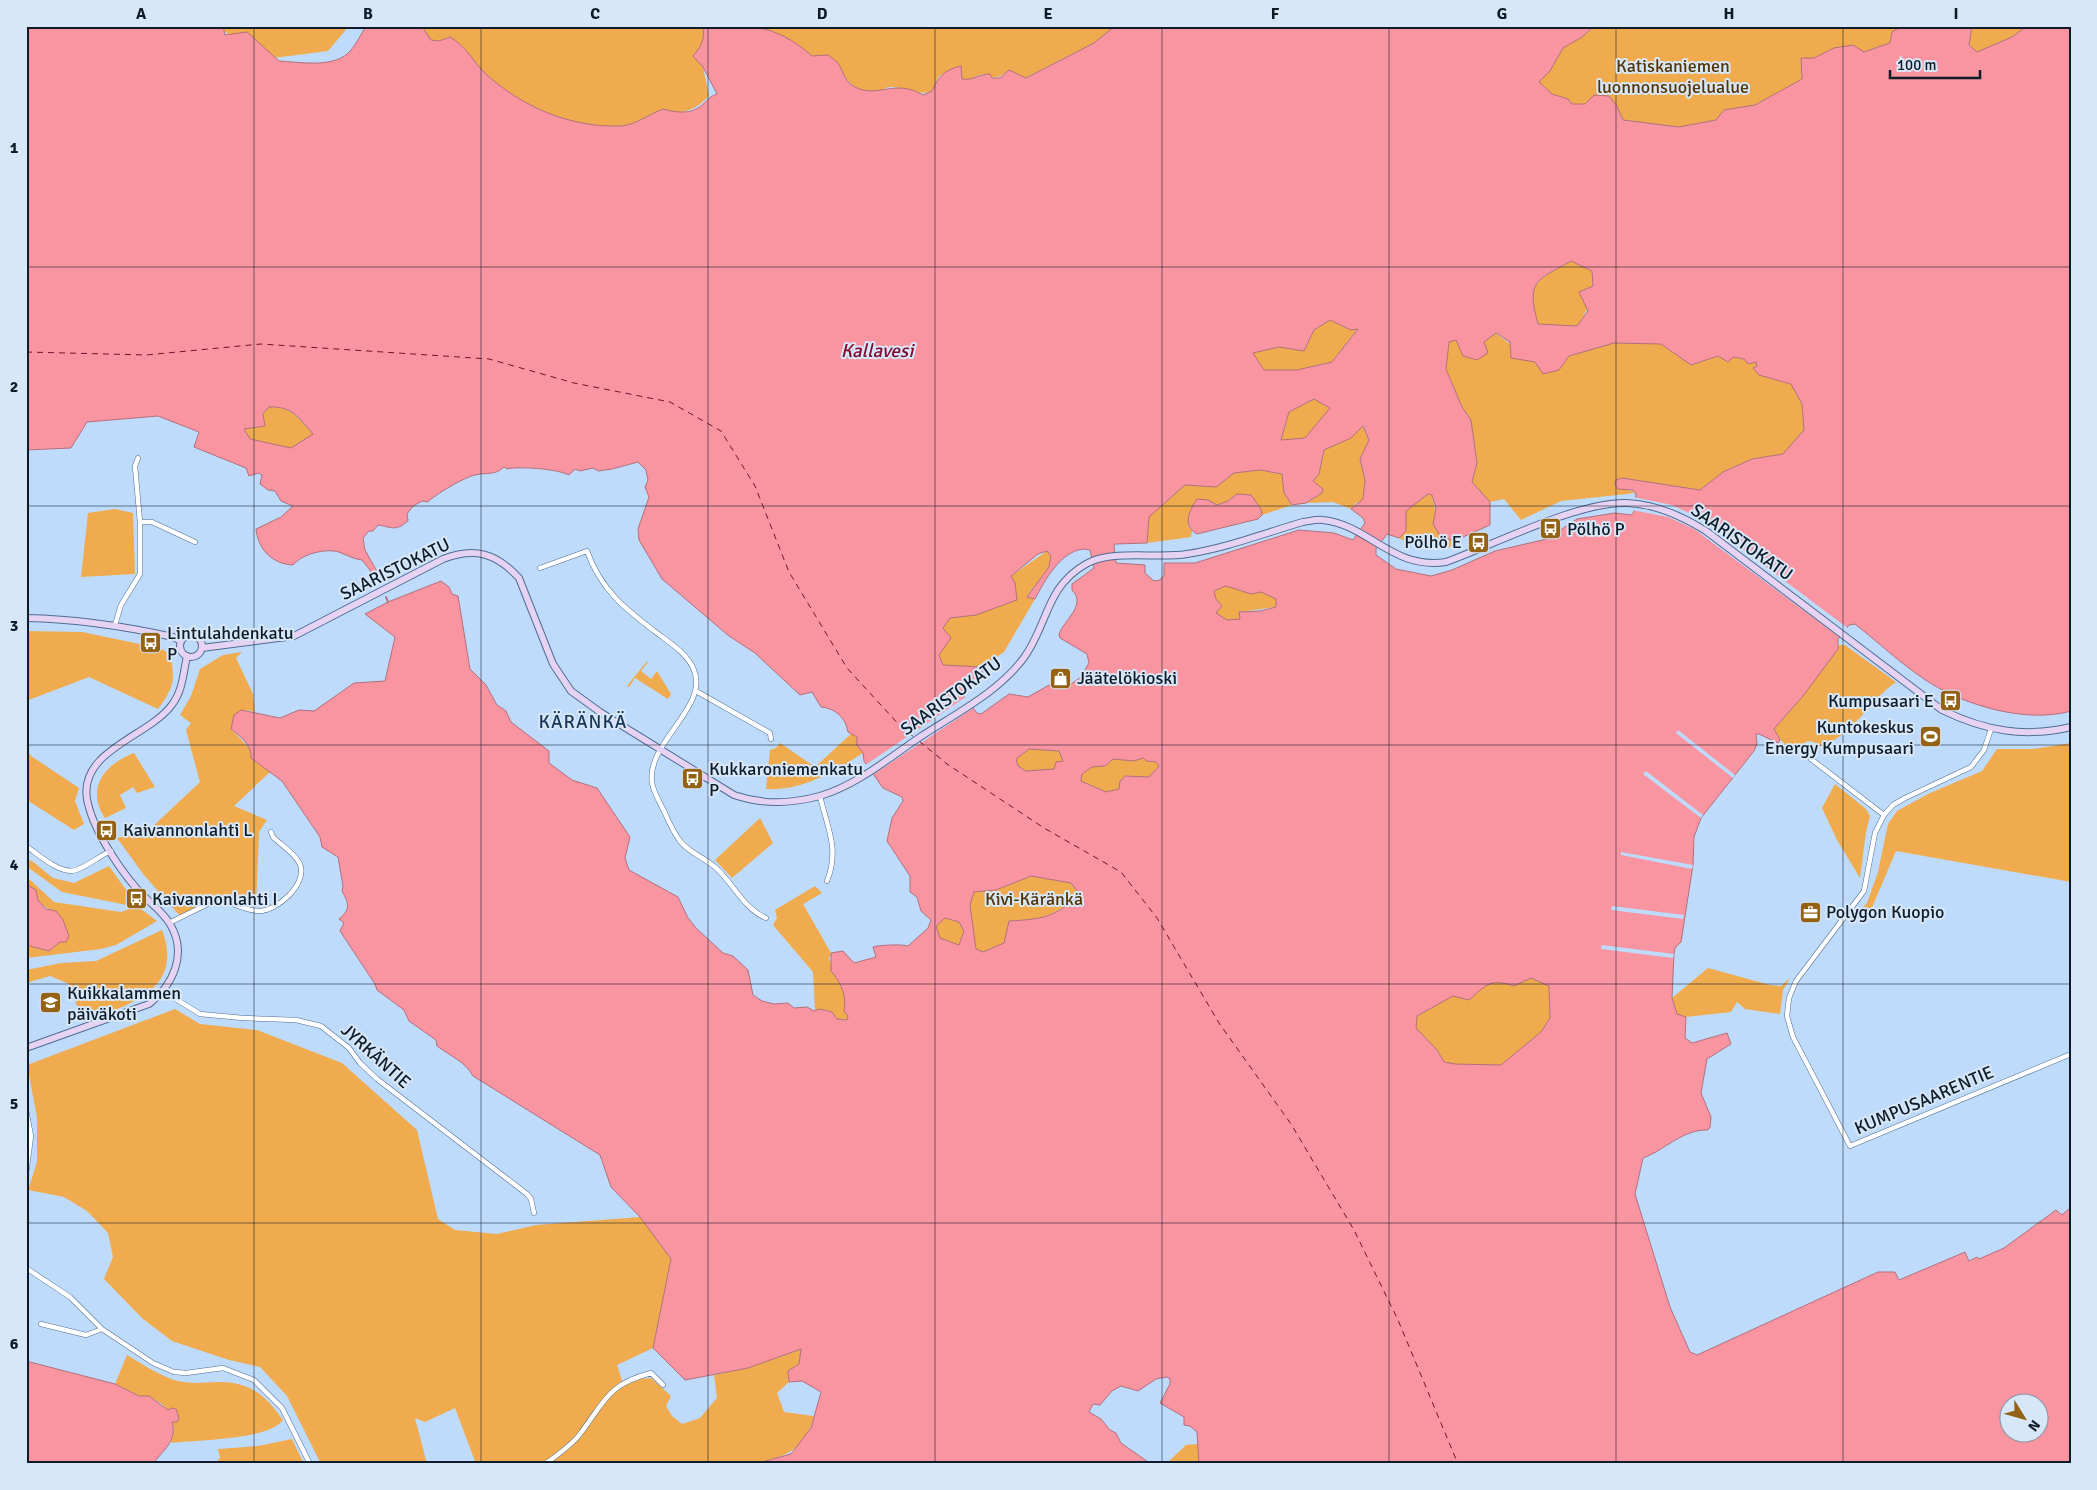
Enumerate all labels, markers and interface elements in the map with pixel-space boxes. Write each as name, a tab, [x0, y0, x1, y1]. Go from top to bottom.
text: A	[136, 4, 147, 24]
text: B	[363, 4, 373, 24]
text: C	[590, 4, 600, 24]
text: D	[817, 4, 828, 24]
text: E	[1043, 4, 1053, 24]
text: F	[1271, 4, 1280, 24]
text: G	[1497, 4, 1507, 24]
text: H	[1724, 4, 1734, 24]
text: I	[1953, 4, 1959, 24]
scale bar	[1890, 48, 1980, 80]
park label: Katiskaniemen luonnonsuojelualue	[1597, 55, 1749, 98]
text: 100 m	[1897, 56, 1937, 74]
text: 1	[10, 138, 19, 158]
water label: Kallavesi	[841, 339, 915, 363]
text: 2	[10, 377, 18, 397]
street label: SAARISTOKATU	[1687, 499, 1797, 585]
bus stop icon: Pölhö P	[1539, 517, 1563, 541]
place label: Pölhö P	[1567, 518, 1625, 540]
bus stop icon: Pölhö E	[1466, 530, 1490, 554]
place label: Pölhö E	[1404, 531, 1462, 553]
street label: SAARISTOKATU	[337, 533, 453, 605]
text: 3	[10, 616, 18, 636]
place label: Lintulahdenkatu P	[167, 622, 294, 665]
bus stop icon: Lintulahdenkatu P	[139, 631, 163, 655]
street label: SAARISTOKATU	[896, 652, 1006, 740]
shop icon: Jäätelökioski	[1049, 666, 1073, 690]
place label: Jäätelökioski	[1077, 667, 1177, 689]
bus stop icon: Kumpusaari E	[1938, 689, 1962, 713]
place label: Kumpusaari E	[1828, 690, 1934, 712]
district label: KÄRÄNKÄ	[539, 710, 627, 734]
place label: Kuntokeskus Energy Kumpusaari	[1765, 716, 1914, 759]
sports icon: Kuntokeskus Energy Kumpusaari	[1918, 725, 1942, 749]
place label: Kukkaroniemenkatu P	[709, 758, 863, 801]
bus stop icon: Kukkaroniemenkatu P	[681, 767, 705, 791]
bus stop icon: Kaivannonlahti L	[95, 818, 119, 842]
place label: Kaivannonlahti L	[123, 819, 252, 841]
text: 4	[10, 855, 19, 875]
bus stop icon: Kaivannonlahti I	[124, 887, 148, 911]
place label: Kaivannonlahti I	[152, 888, 278, 910]
park label: Kivi-Käränkä	[985, 888, 1083, 910]
office icon: Polygon Kuopio	[1798, 900, 1822, 924]
place label: Polygon Kuopio	[1826, 901, 1944, 923]
place label: Kuikkalammen päiväkoti	[67, 982, 181, 1025]
school or university icon: Kuikkalammen päiväkoti	[39, 991, 63, 1015]
street label: JYRKÄNTIE	[337, 1019, 415, 1093]
street label: KUMPUSAARENTIE	[1851, 1061, 1997, 1139]
text: 5	[10, 1094, 18, 1114]
text: 6	[10, 1334, 19, 1354]
north arrow	[2000, 1392, 2050, 1442]
text: N	[2024, 1417, 2044, 1435]

